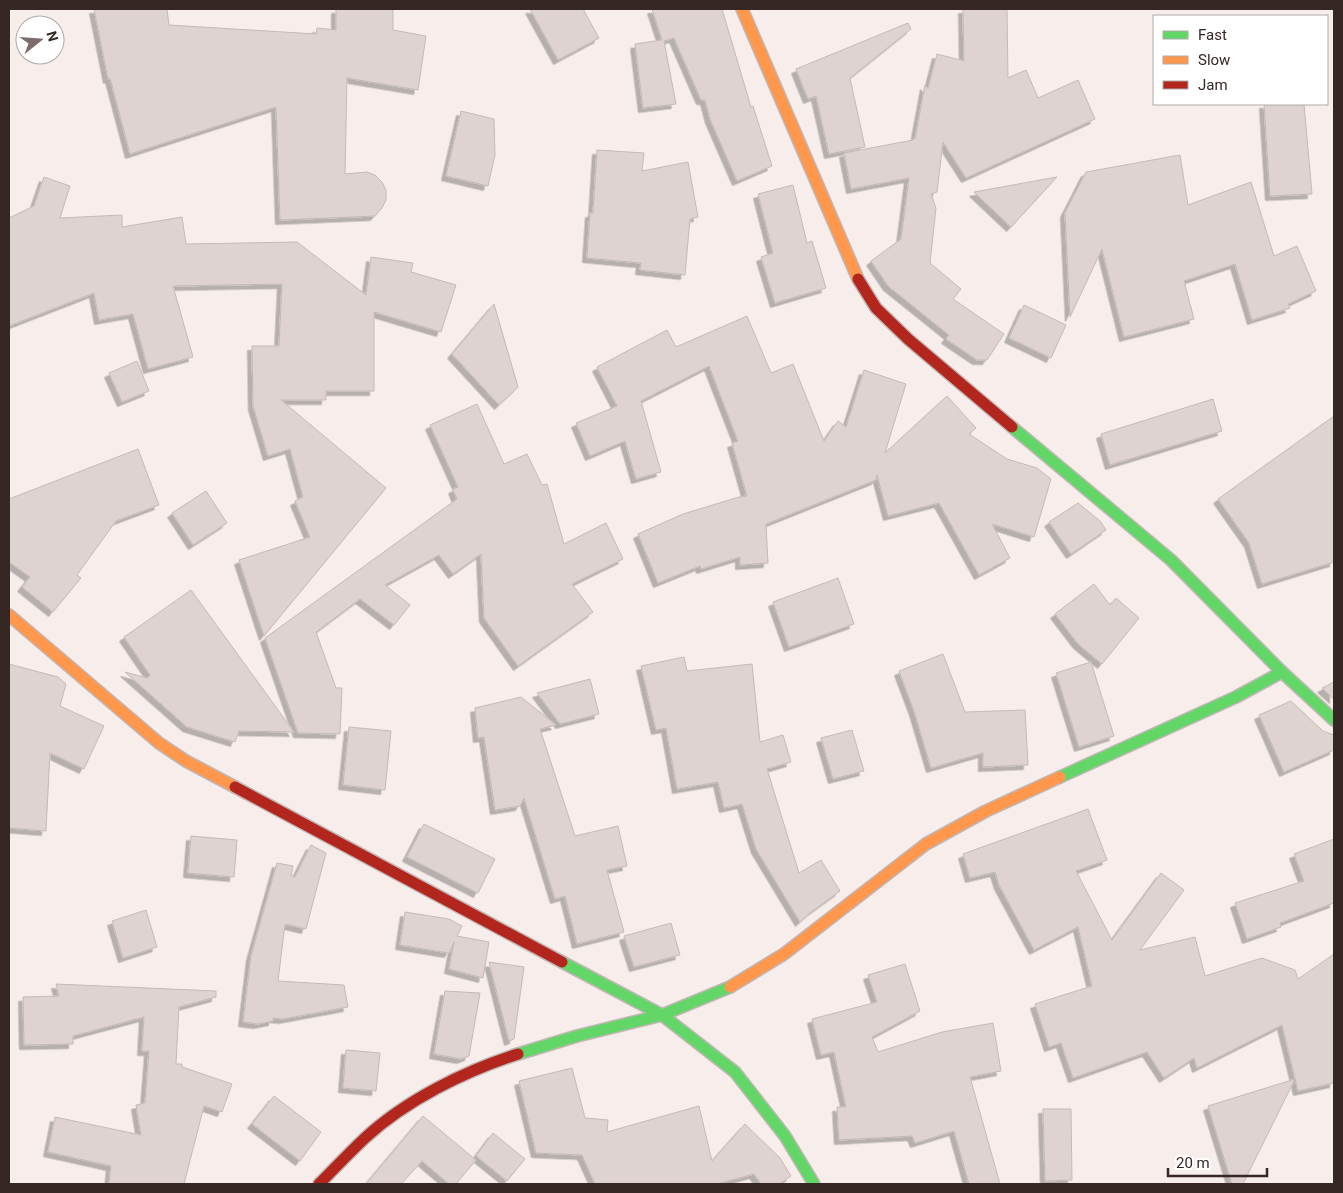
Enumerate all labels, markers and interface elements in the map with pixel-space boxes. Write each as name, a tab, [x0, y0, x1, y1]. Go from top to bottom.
north arrow	[15, 15, 65, 65]
legend	[1153, 15, 1328, 105]
text: Fast	[1198, 26, 1227, 44]
text: N	[43, 29, 62, 43]
text: Slow	[1198, 51, 1230, 69]
text: Jam	[1198, 76, 1228, 94]
scale bar	[1168, 1146, 1267, 1178]
text: 20 m	[1176, 1154, 1210, 1172]

